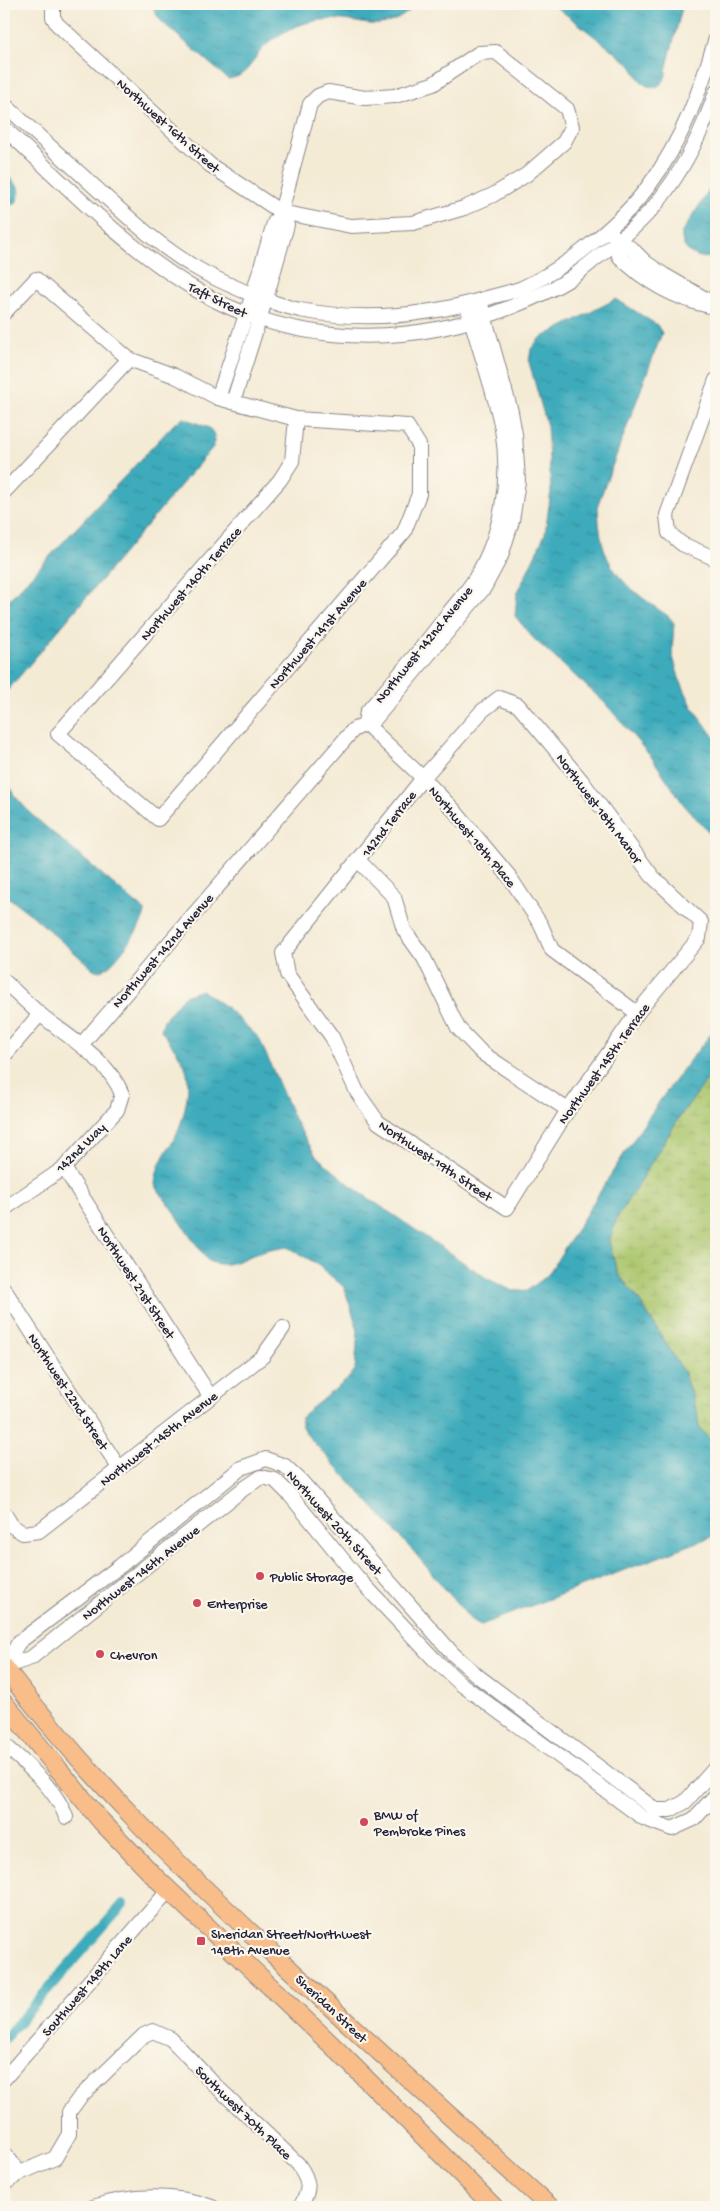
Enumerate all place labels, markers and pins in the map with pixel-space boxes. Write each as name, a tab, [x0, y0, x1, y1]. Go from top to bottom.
marker: Public Storage	[254, 1570, 266, 1582]
place label: Public Storage	[269, 1570, 354, 1587]
marker: Enterprise	[191, 1597, 203, 1609]
place label: Enterprise	[207, 1597, 268, 1614]
marker: Chevron	[94, 1648, 106, 1660]
place label: Chevron	[110, 1648, 158, 1665]
place label: BMW of Pembroke Pines	[373, 1808, 466, 1841]
marker: BMW of Pembroke Pines	[358, 1816, 370, 1828]
place label: Sheridan Street/Northwest 148th Avenue	[210, 1927, 372, 1960]
marker: Sheridan Street/Northwest 148th Avenue	[195, 1935, 207, 1947]

